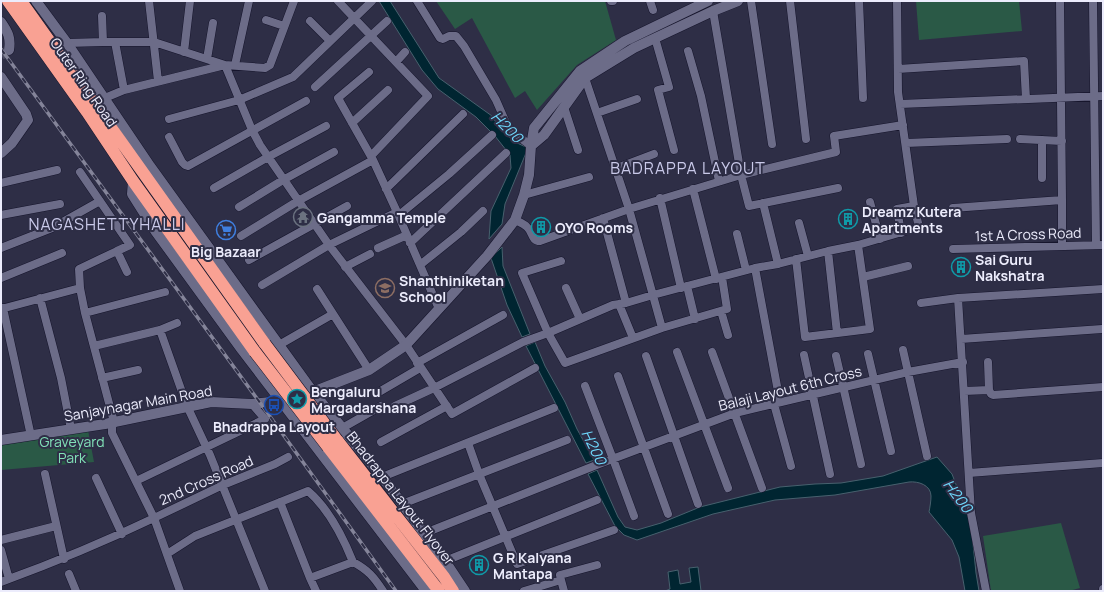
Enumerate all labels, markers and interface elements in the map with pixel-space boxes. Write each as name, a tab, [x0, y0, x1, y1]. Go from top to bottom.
street label: Outer Ring Road	[46, 34, 122, 130]
water label: H200	[486, 106, 529, 149]
district label: BADRAPPA LAYOUT	[610, 157, 766, 179]
place label: Dreamz Kutera Apartments	[862, 202, 961, 237]
temple icon: Gangamma Temple	[292, 206, 314, 228]
place label: Gangamma Temple	[317, 208, 446, 227]
building icon: Dreamz Kutera Apartments	[837, 208, 859, 230]
district label: NAGASHETTYHALLI	[28, 213, 186, 235]
building icon: OYO Rooms	[530, 216, 552, 238]
place label: OYO Rooms	[555, 218, 633, 237]
supermarket icon: Big Bazaar	[215, 219, 237, 241]
street label: 1st A Cross Road	[974, 223, 1082, 245]
place label: Big Bazaar	[191, 242, 261, 261]
place label: Sai Guru Nakshatra	[975, 250, 1044, 285]
building icon: Sai Guru Nakshatra	[950, 256, 972, 278]
place label: Shanthiniketan School	[399, 271, 504, 306]
school or university icon: Shanthiniketan School	[374, 277, 396, 299]
street label: Balaji Layout 6th Cross	[716, 361, 864, 415]
street label: Sanjaynagar Main Road	[62, 381, 214, 425]
place label: Bengaluru Margadarshana	[311, 382, 416, 417]
place icon: Bengaluru Margadarshana	[286, 388, 308, 410]
bus stop icon: Bhadrappa Layout	[263, 394, 285, 416]
place label: Bhadrappa Layout	[213, 417, 335, 436]
water label: H200	[576, 426, 612, 470]
street label: Bhadrappa Layout Flyover	[343, 427, 459, 569]
park label: Graveyard Park	[39, 432, 105, 467]
street label: 2nd Cross Road	[156, 451, 256, 509]
water label: H200	[938, 475, 979, 519]
place label: G R Kalyana Mantapa	[493, 548, 572, 583]
building icon: G R Kalyana Mantapa	[468, 554, 490, 576]

